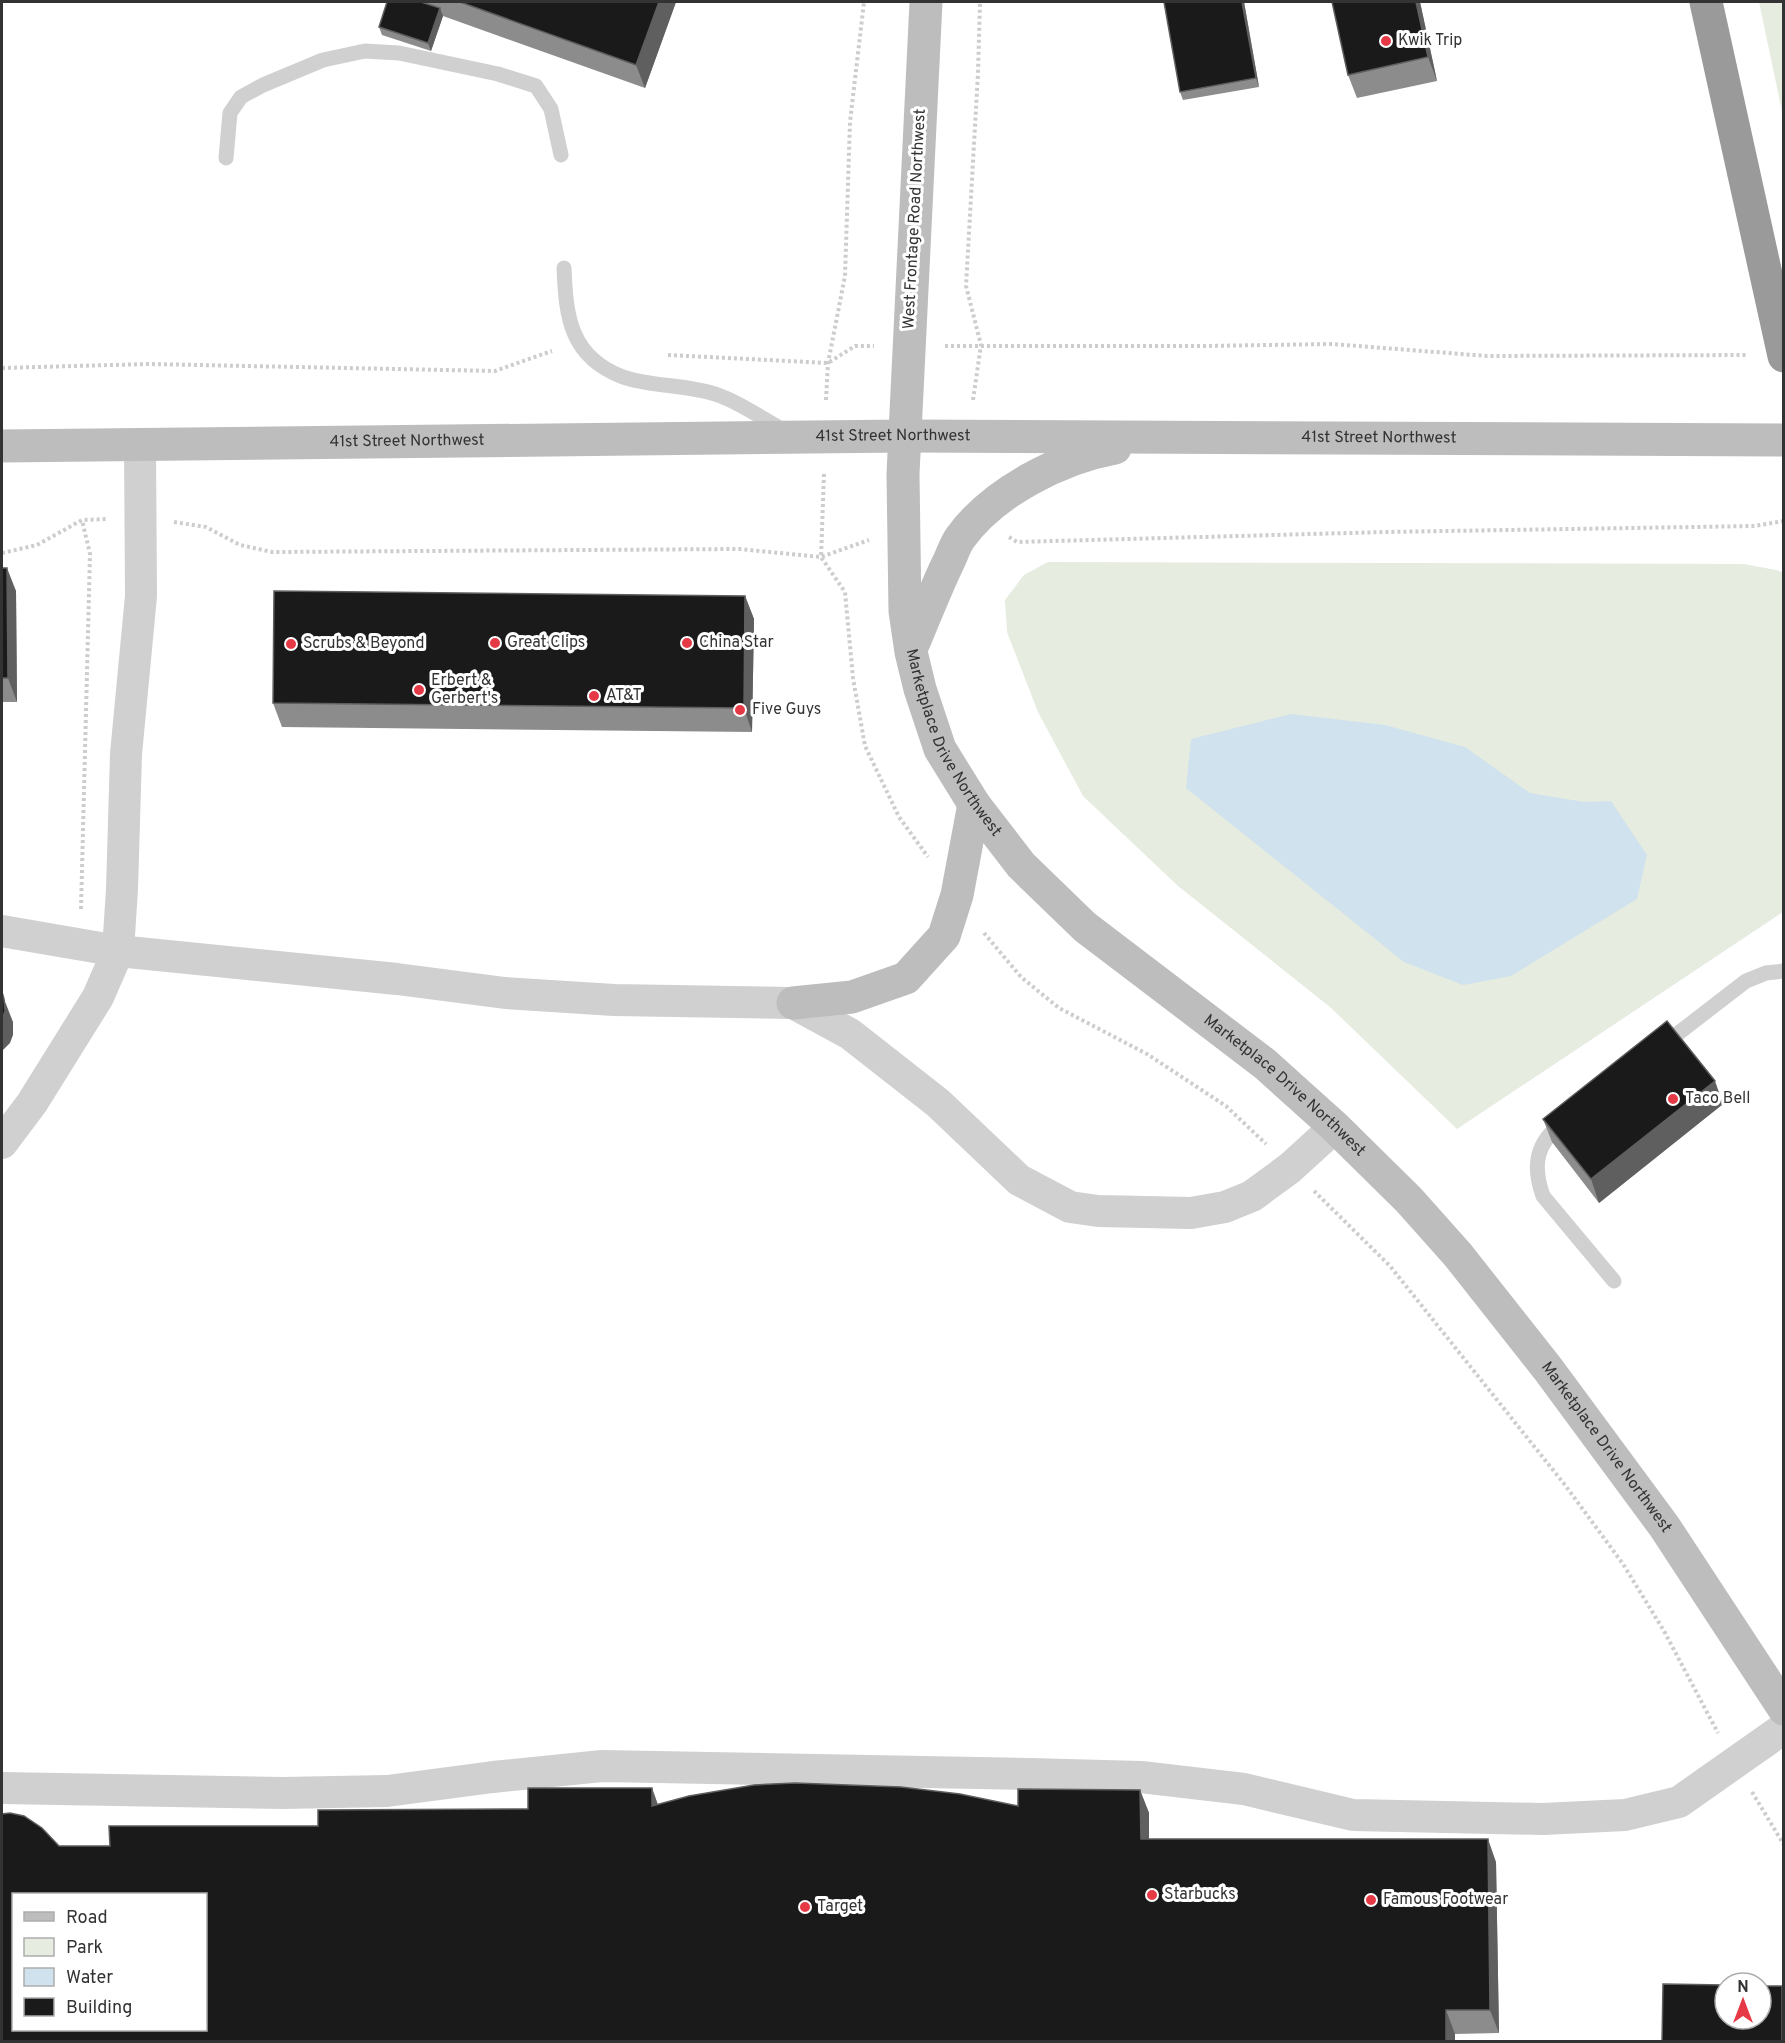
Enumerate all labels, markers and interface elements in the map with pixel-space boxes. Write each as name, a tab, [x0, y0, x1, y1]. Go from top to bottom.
place label: Kwik Trip	[1398, 31, 1462, 51]
marker: Kwik Trip	[1379, 34, 1393, 48]
street label: West Frontage Road Northwest	[899, 108, 931, 330]
street label: 41st Street Northwest	[815, 426, 971, 447]
street label: 41st Street Northwest	[1301, 428, 1457, 449]
street label: 41st Street Northwest	[329, 431, 485, 452]
place label: Great Clips	[507, 633, 585, 653]
place label: China Star	[699, 633, 774, 653]
place label: Scrubs & Beyond	[303, 634, 425, 654]
marker: Great Clips	[488, 636, 502, 650]
marker: China Star	[680, 636, 694, 650]
marker: Scrubs & Beyond	[284, 637, 298, 651]
street label: Marketplace Drive Northwest	[901, 647, 1006, 841]
place label: Erbert & Gerbert's	[431, 671, 498, 709]
marker: Erbert & Gerbert's	[412, 683, 426, 697]
place label: AT&T	[606, 686, 642, 706]
marker: AT&T	[587, 689, 601, 703]
place label: Five Guys	[752, 700, 821, 720]
marker: Five Guys	[733, 703, 747, 717]
street label: Marketplace Drive Northwest	[1199, 1011, 1369, 1161]
place label: Taco Bell	[1685, 1089, 1750, 1109]
marker: Taco Bell	[1666, 1092, 1680, 1106]
street label: Marketplace Drive Northwest	[1536, 1358, 1676, 1537]
place label: Starbucks	[1164, 1885, 1236, 1905]
marker: Starbucks	[1145, 1888, 1159, 1902]
place label: Famous Footwear	[1383, 1890, 1508, 1910]
legend	[12, 1893, 207, 2031]
marker: Famous Footwear	[1364, 1893, 1378, 1907]
place label: Target	[817, 1897, 863, 1917]
marker: Target	[798, 1900, 812, 1914]
text: Road	[66, 1907, 108, 1930]
text: Park	[66, 1937, 103, 1960]
text: Water	[66, 1967, 113, 1990]
north arrow	[1713, 1971, 1773, 2031]
text: N	[1737, 1978, 1749, 1998]
text: Building	[66, 1997, 132, 2020]

